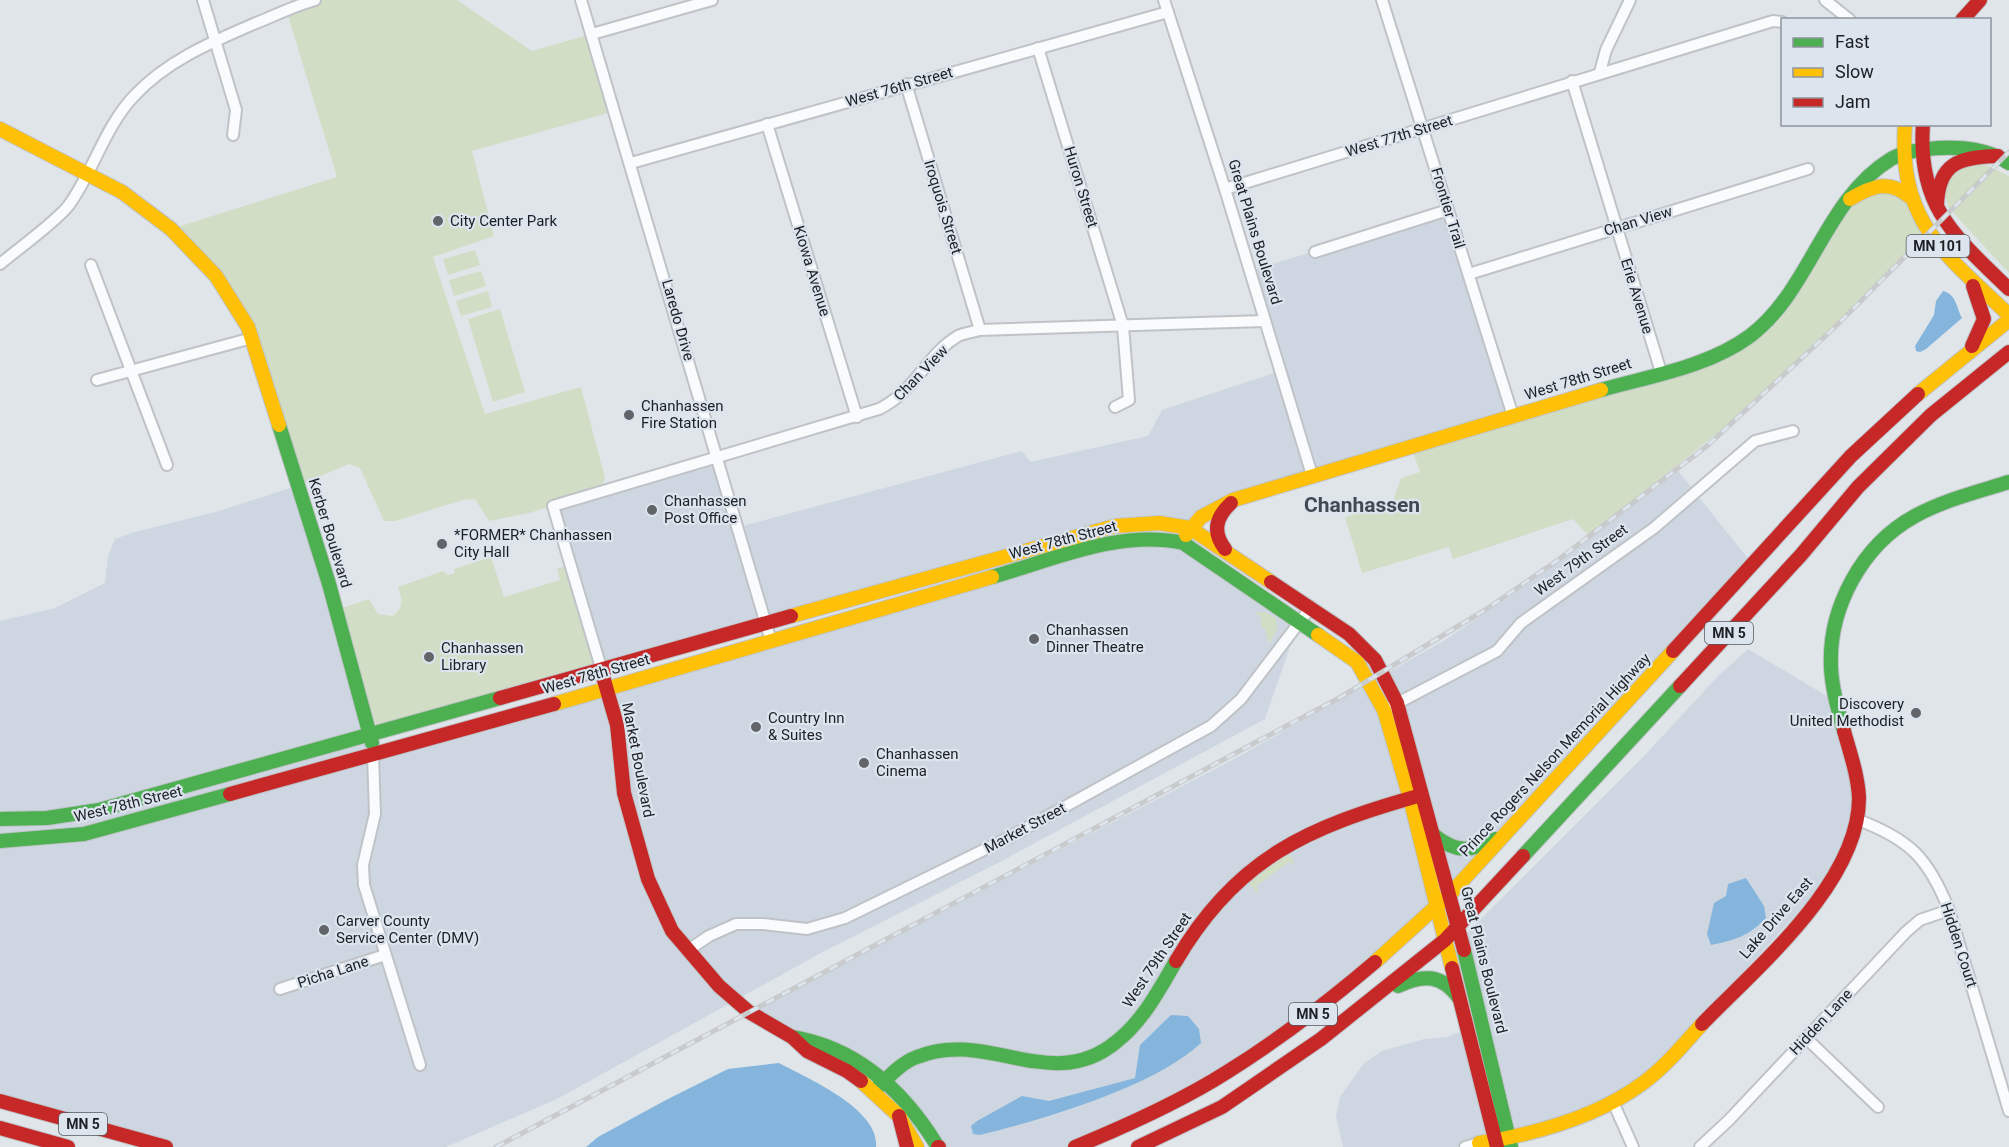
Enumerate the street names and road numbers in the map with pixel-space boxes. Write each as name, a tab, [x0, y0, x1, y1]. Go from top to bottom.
street label: West 76th Street	[843, 63, 955, 111]
street label: West 77th Street	[1343, 111, 1455, 161]
street label: Huron Street	[1060, 144, 1102, 230]
street label: Great Plains Boulevard	[1224, 157, 1286, 307]
street label: Iroquois Street	[920, 158, 966, 256]
street label: Frontier Trail	[1427, 165, 1469, 251]
street label: Chan View	[1602, 202, 1674, 240]
street label: Kiowa Avenue	[790, 224, 834, 319]
road number: MN 101	[1906, 235, 1970, 257]
street label: Erie Avenue	[1617, 256, 1657, 336]
street label: Laredo Drive	[658, 277, 698, 363]
street label: Chan View	[890, 341, 952, 405]
street label: West 78th Street	[1522, 354, 1634, 404]
street label: Kerber Boulevard	[305, 476, 355, 590]
street label: West 78th Street	[1007, 517, 1119, 563]
street label: West 79th Street	[1531, 520, 1631, 600]
road number: MN 5	[1705, 622, 1753, 644]
street label: Prince Rogers Nelson Memorial Highway	[1456, 649, 1654, 861]
street label: West 78th Street	[540, 650, 652, 698]
street label: Market Boulevard	[618, 701, 658, 819]
street label: West 78th Street	[72, 782, 184, 826]
street label: Market Street	[981, 799, 1069, 857]
street label: Lake Drive East	[1736, 873, 1816, 962]
street label: Great Plains Boulevard	[1457, 885, 1511, 1035]
street label: Hidden Court	[1937, 900, 1981, 990]
street label: West 79th Street	[1119, 909, 1195, 1011]
street label: Picha Lane	[295, 952, 371, 992]
street label: Hidden Lane	[1786, 985, 1856, 1059]
road number: MN 5	[1289, 1003, 1337, 1025]
road number: MN 5	[59, 1113, 107, 1135]

